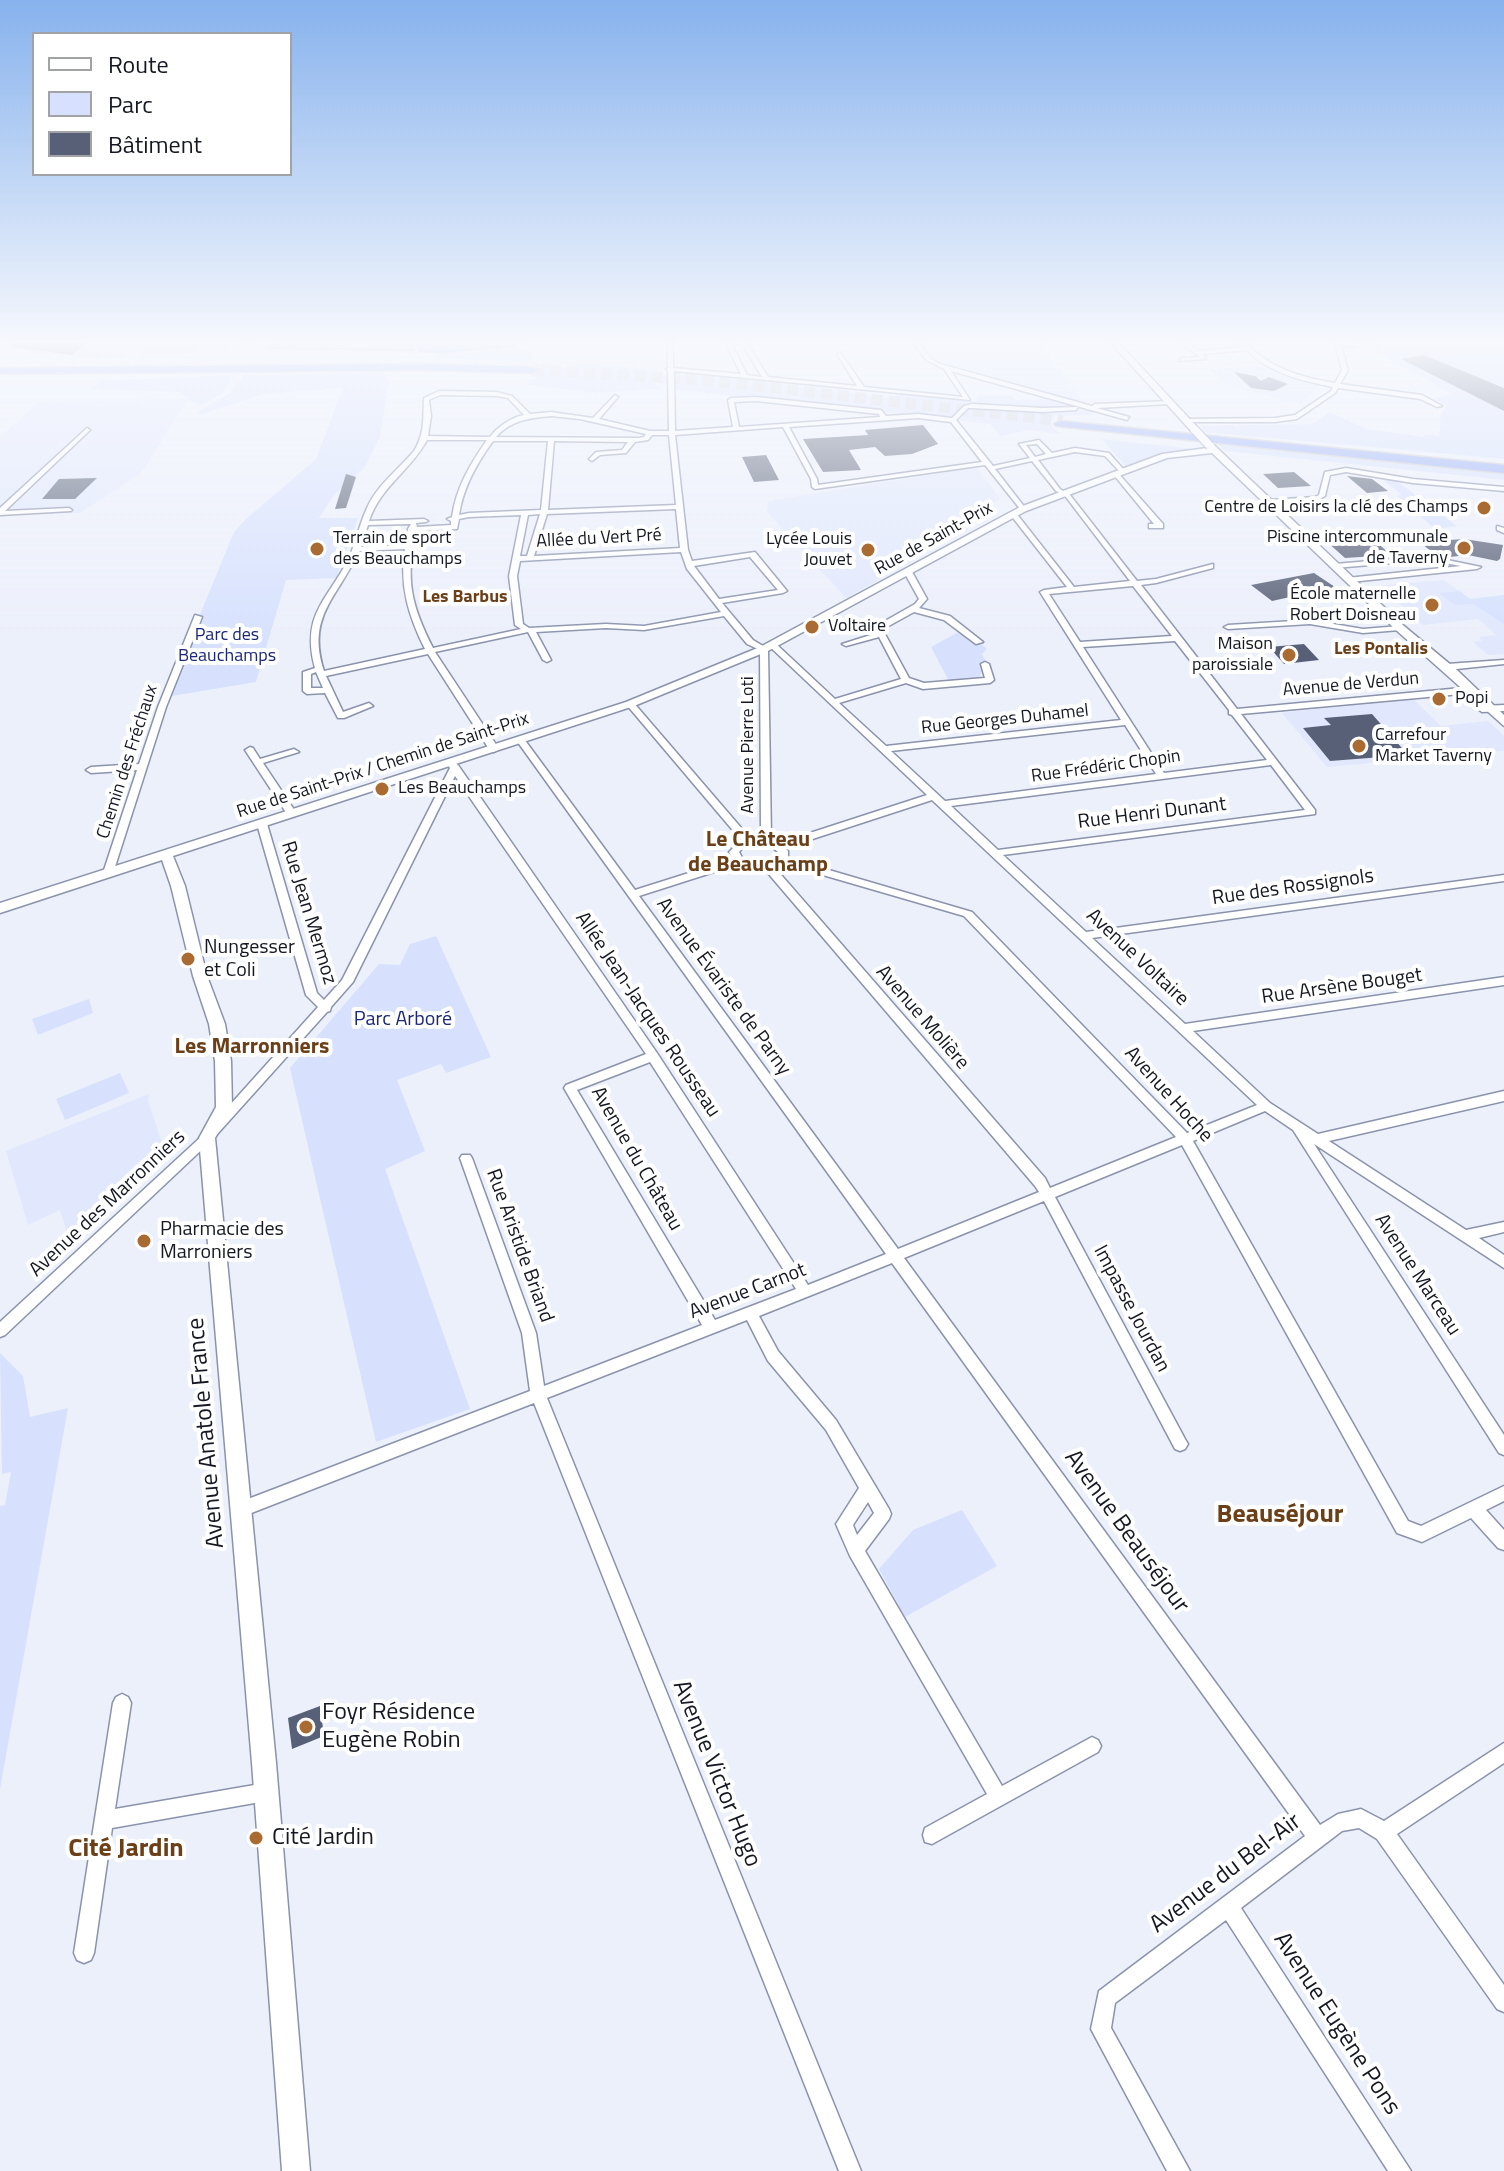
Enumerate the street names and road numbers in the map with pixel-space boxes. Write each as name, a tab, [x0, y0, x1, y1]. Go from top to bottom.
street label: Rue de Saint-Prix	[871, 498, 997, 580]
street label: Allée du Vert Pré	[536, 525, 662, 553]
street label: Avenue de Verdun	[1282, 668, 1420, 702]
street label: Avenue Pierre Loti	[738, 676, 760, 814]
street label: Chemin des Fréchaux	[93, 682, 163, 842]
street label: Rue Georges Duhamel	[920, 700, 1090, 740]
street label: Rue de Saint-Prix / Chemin de Saint-Prix	[234, 709, 532, 823]
street label: Rue Frédéric Chopin	[1030, 746, 1182, 788]
street label: Rue Henri Dunant	[1076, 793, 1228, 835]
street label: Rue Jean Mermoz	[275, 839, 341, 987]
street label: Rue des Rossignols	[1211, 865, 1375, 911]
street label: Avenue Évariste de Parny	[651, 894, 795, 1080]
street label: Avenue Voltaire	[1081, 904, 1193, 1012]
street label: Allée Jean-Jacques Rousseau	[569, 908, 725, 1122]
street label: Avenue Molière	[870, 961, 974, 1075]
street label: Rue Arsène Bouget	[1260, 964, 1424, 1010]
street label: Avenue Hoche	[1119, 1042, 1217, 1148]
street label: Avenue du Château	[585, 1083, 687, 1235]
street label: Avenue des Marronniers	[25, 1125, 191, 1283]
street label: Rue Aristide Briand	[480, 1166, 558, 1326]
street label: Avenue Marceau	[1369, 1210, 1465, 1340]
street label: Impasse Jourdan	[1088, 1241, 1174, 1377]
street label: Avenue Carnot	[686, 1259, 810, 1325]
street label: Avenue Anatole France	[183, 1316, 231, 1550]
street label: Avenue Beauséjour	[1057, 1445, 1195, 1619]
street label: Avenue Victor Hugo	[665, 1677, 767, 1871]
street label: Avenue du Bel-Air	[1145, 1808, 1307, 1940]
street label: Avenue Eugène Pons	[1266, 1927, 1406, 2121]

